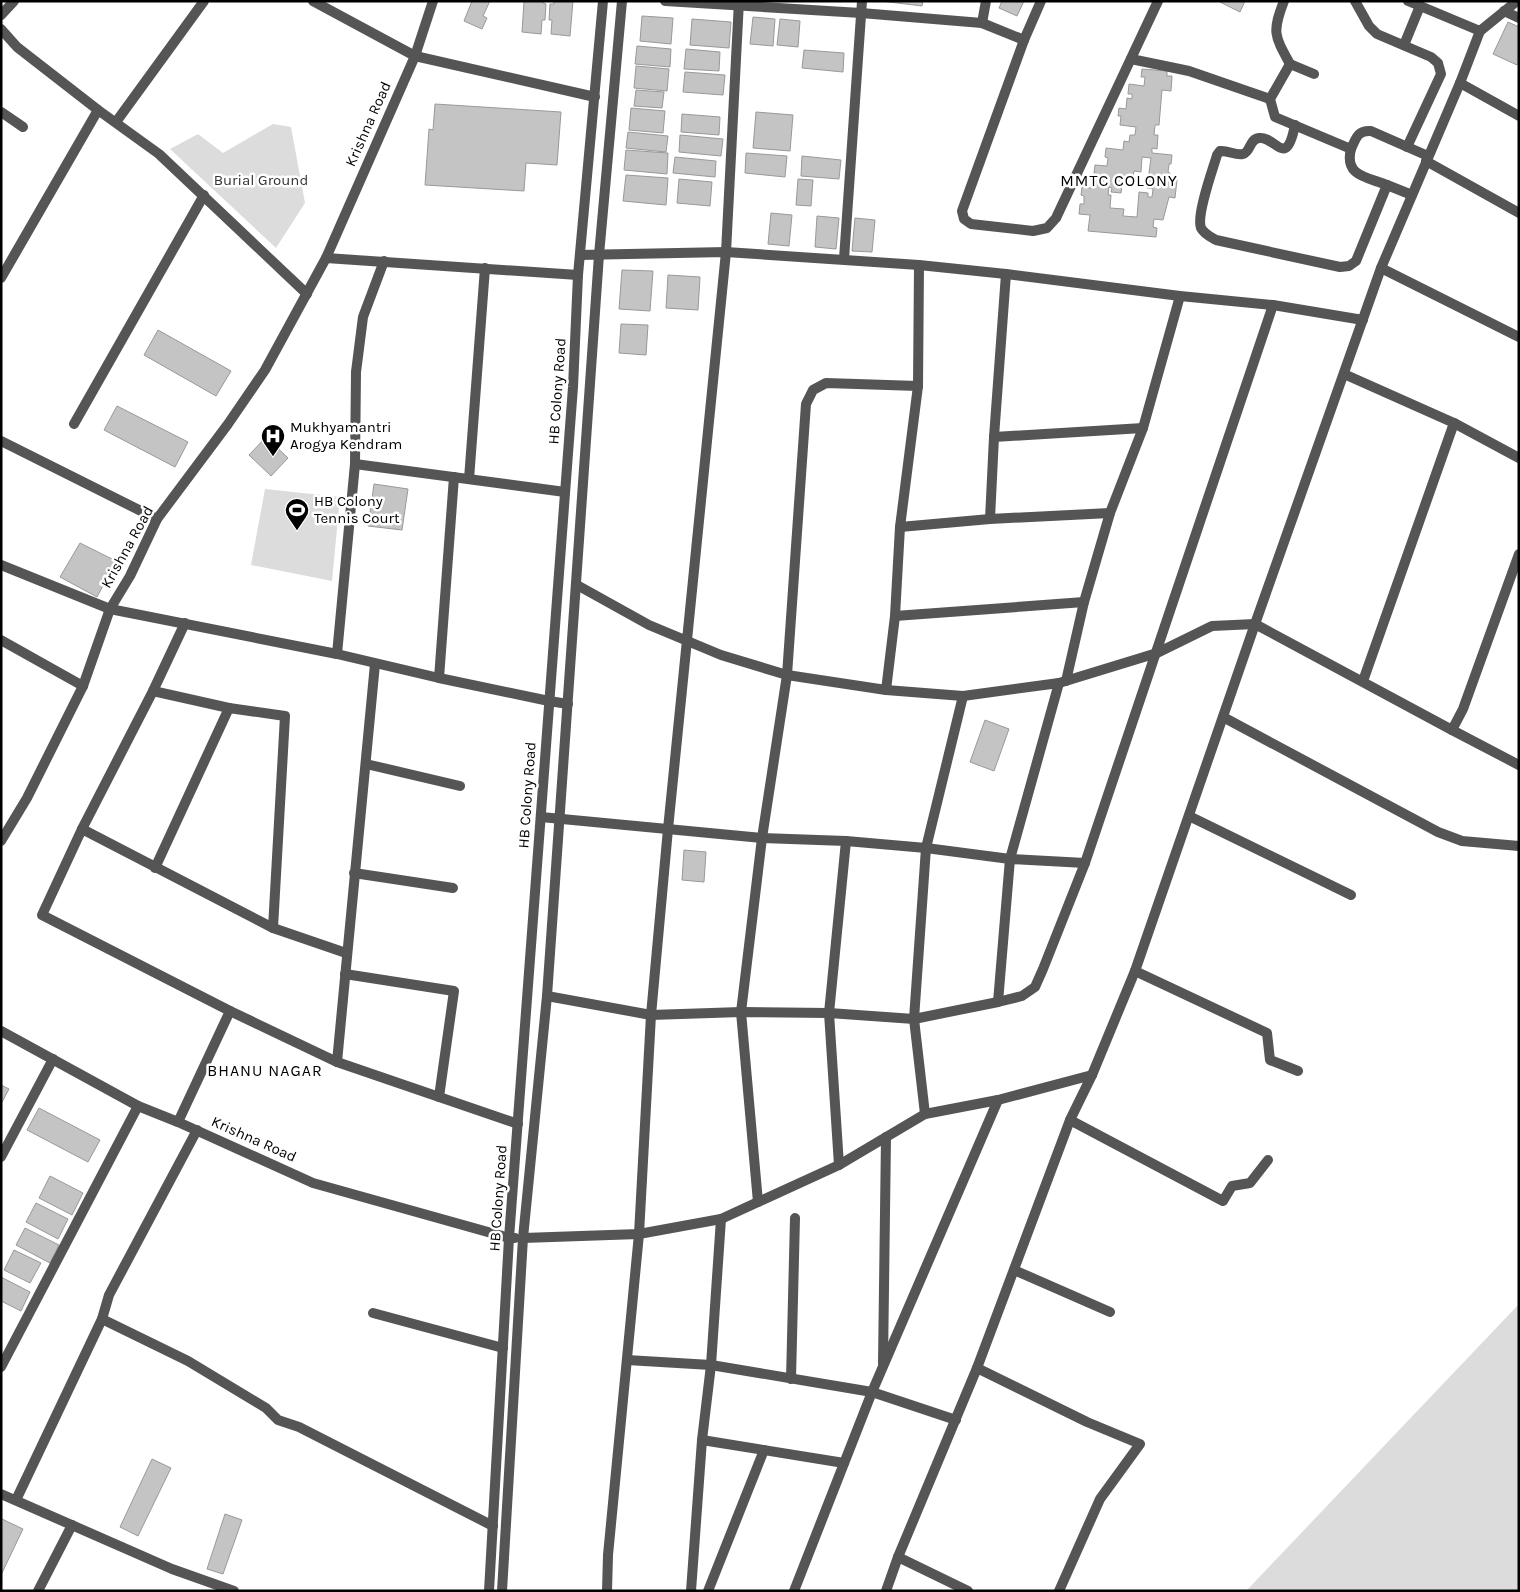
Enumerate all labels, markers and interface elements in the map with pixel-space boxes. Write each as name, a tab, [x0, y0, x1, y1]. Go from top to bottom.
street label: Krishna Road	[341, 79, 395, 169]
park label: Burial Ground	[214, 171, 308, 189]
district label: MMTC COLONY	[1060, 171, 1178, 190]
street label: HB Colony Road	[544, 337, 570, 445]
place label: Mukhyamantri Arogya Kendram	[290, 418, 402, 453]
hospital icon: Mukhyamantri Arogya Kendram	[260, 423, 286, 457]
place label: HB Colony Tennis Court	[314, 492, 400, 527]
sports icon: HB Colony Tennis Court	[284, 497, 310, 531]
street label: Krishna Road	[97, 503, 157, 591]
street label: HB Colony Road	[514, 741, 540, 849]
district label: BHANU NAGAR	[207, 1061, 323, 1080]
street label: Krishna Road	[209, 1112, 299, 1166]
street label: HB Colony Road	[485, 1144, 511, 1252]

